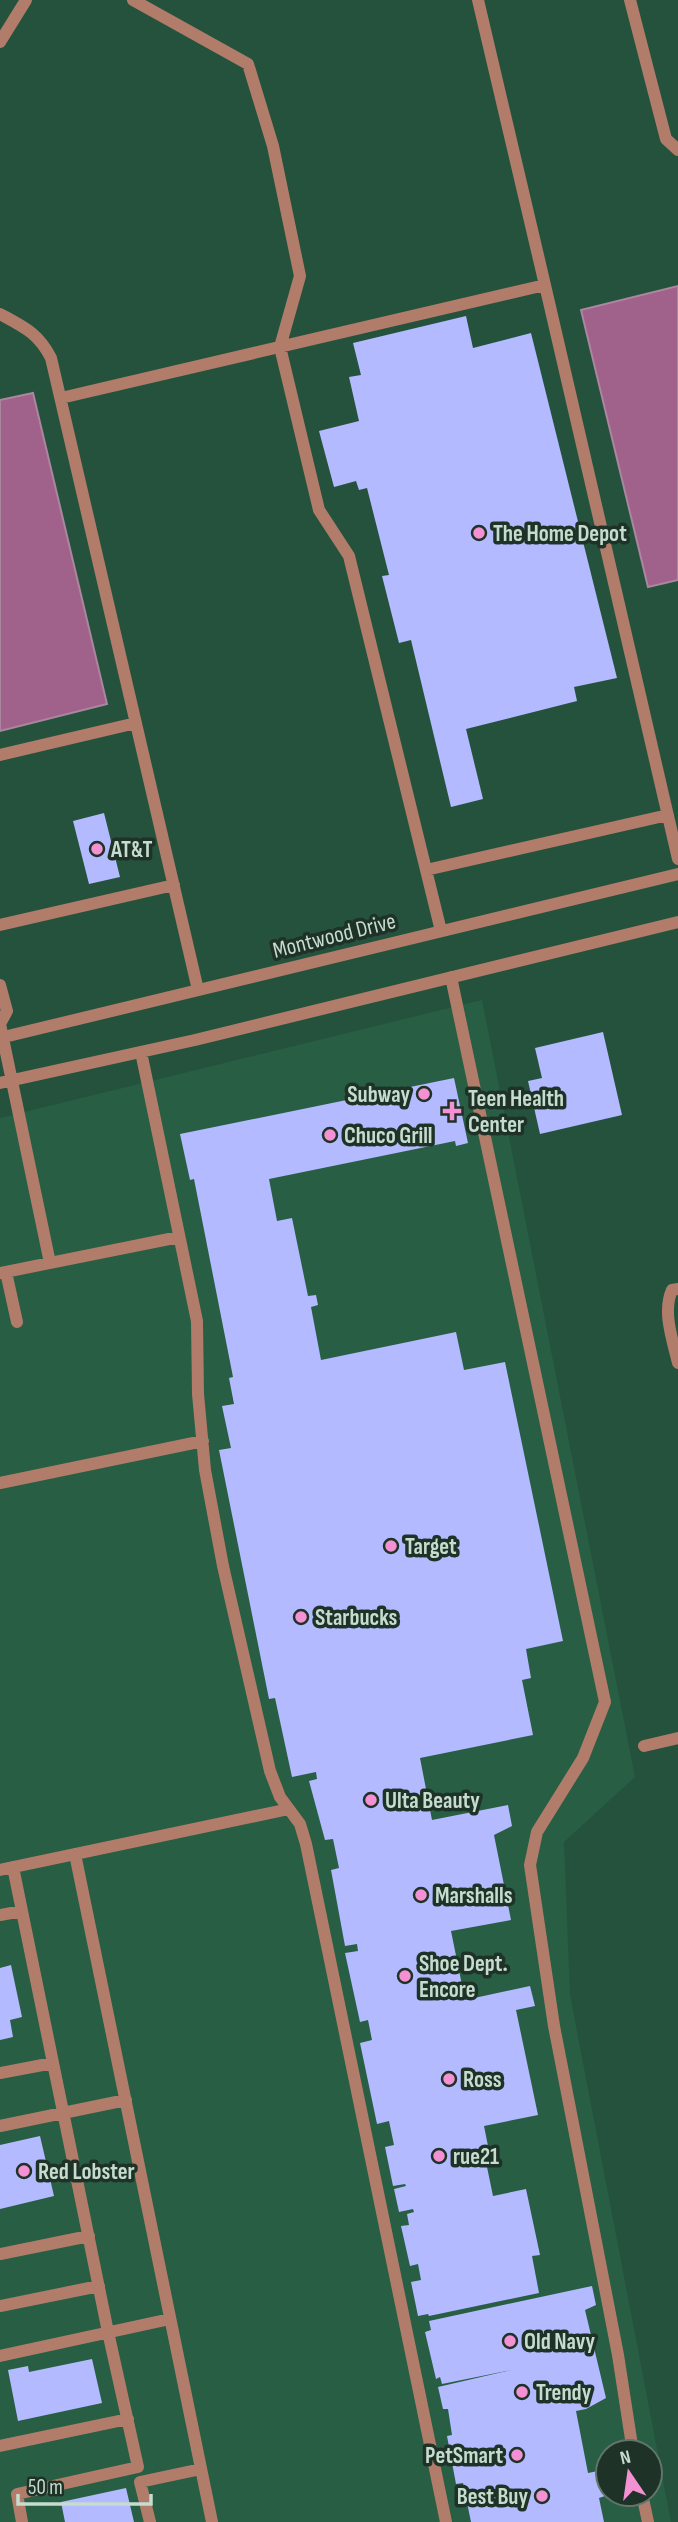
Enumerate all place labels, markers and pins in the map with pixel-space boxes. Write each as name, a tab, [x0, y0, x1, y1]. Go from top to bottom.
place label: The Home Depot	[493, 520, 627, 548]
marker: The Home Depot	[471, 525, 487, 541]
place label: AT&T	[110, 836, 152, 864]
marker: AT&T	[89, 841, 105, 857]
place label: Subway	[347, 1081, 410, 1109]
place label: Teen Health Center	[468, 1085, 564, 1139]
marker: Subway	[416, 1086, 432, 1102]
marker: Teen Health Center	[442, 1101, 462, 1121]
place label: Chuco Grill	[344, 1122, 433, 1150]
marker: Chuco Grill	[322, 1127, 338, 1143]
place label: Target	[405, 1533, 457, 1561]
marker: Target	[383, 1538, 399, 1554]
place label: Starbucks	[315, 1604, 398, 1632]
marker: Starbucks	[293, 1609, 309, 1625]
place label: Ulta Beauty	[385, 1787, 480, 1815]
marker: Ulta Beauty	[363, 1792, 379, 1808]
place label: Marshalls	[435, 1882, 513, 1910]
marker: Marshalls	[413, 1887, 429, 1903]
place label: Shoe Dept. Encore	[419, 1950, 508, 2004]
marker: Shoe Dept. Encore	[397, 1968, 413, 1984]
place label: Ross	[463, 2066, 502, 2094]
marker: Ross	[441, 2071, 457, 2087]
place label: rue21	[453, 2143, 499, 2171]
marker: rue21	[431, 2148, 447, 2164]
place label: Red Lobster	[38, 2158, 135, 2186]
marker: Red Lobster	[16, 2163, 32, 2179]
place label: Old Navy	[524, 2328, 595, 2356]
marker: Old Navy	[502, 2333, 518, 2349]
place label: Trendy	[536, 2379, 592, 2407]
marker: Trendy	[514, 2384, 530, 2400]
place label: PetSmart	[425, 2442, 503, 2470]
marker: PetSmart	[509, 2447, 525, 2463]
place label: Best Buy	[457, 2483, 528, 2511]
marker: Best Buy	[534, 2488, 550, 2504]

